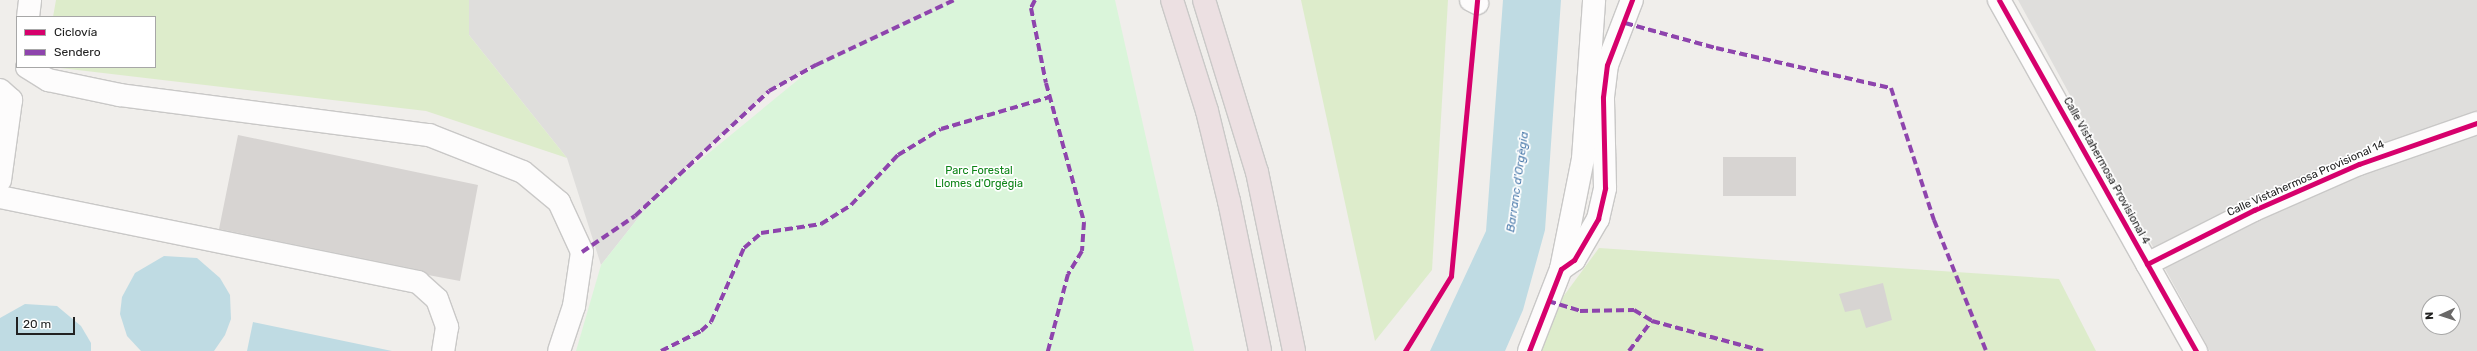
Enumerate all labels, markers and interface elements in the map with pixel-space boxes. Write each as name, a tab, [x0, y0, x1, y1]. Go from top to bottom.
legend	[16, 16, 156, 68]
text: Ciclovía	[54, 25, 97, 39]
text: Sendero	[54, 45, 101, 59]
street label: Calle Vistahermosa Provisional 4	[2060, 95, 2152, 247]
water label: Barranc d'Orgègia	[1504, 131, 1532, 233]
street label: Calle Vistahermosa Provisional 14	[2225, 138, 2387, 220]
park label: Parc Forestal Llomes d'Orgègia	[935, 165, 1023, 191]
north arrow	[2421, 295, 2461, 335]
scale bar	[18, 309, 77, 335]
text: N	[2423, 311, 2436, 320]
text: 20 m	[23, 317, 51, 331]

